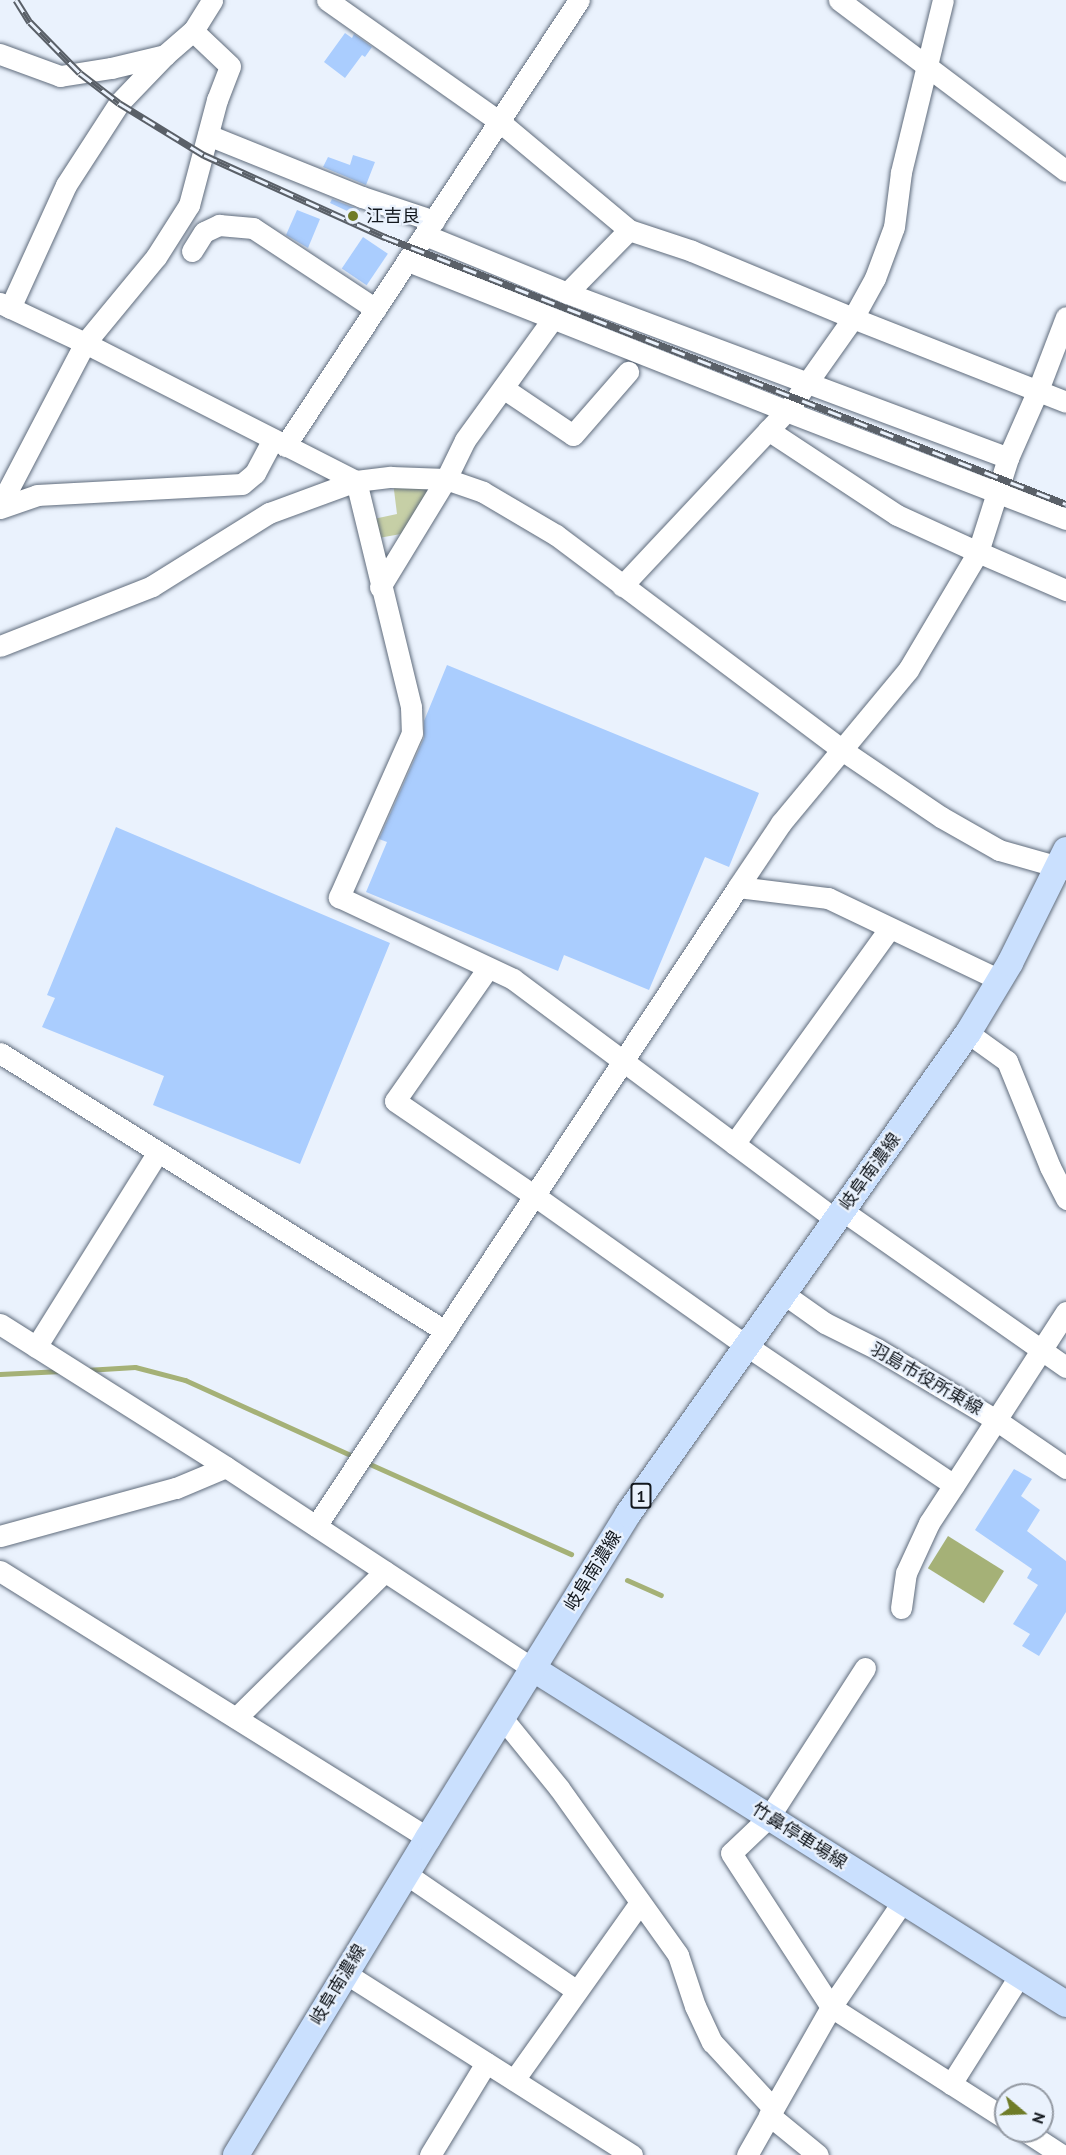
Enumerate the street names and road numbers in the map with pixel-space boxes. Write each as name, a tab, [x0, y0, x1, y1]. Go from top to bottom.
street label: 岐阜南濃線	[835, 1129, 905, 1215]
street label: 羽島市役所東線	[866, 1338, 986, 1420]
road number: 1	[629, 1483, 653, 1509]
street label: 岐阜南濃線	[560, 1527, 626, 1615]
street label: 竹鼻停車場線	[747, 1798, 851, 1874]
street label: 岐阜南濃線	[306, 1941, 370, 2029]

